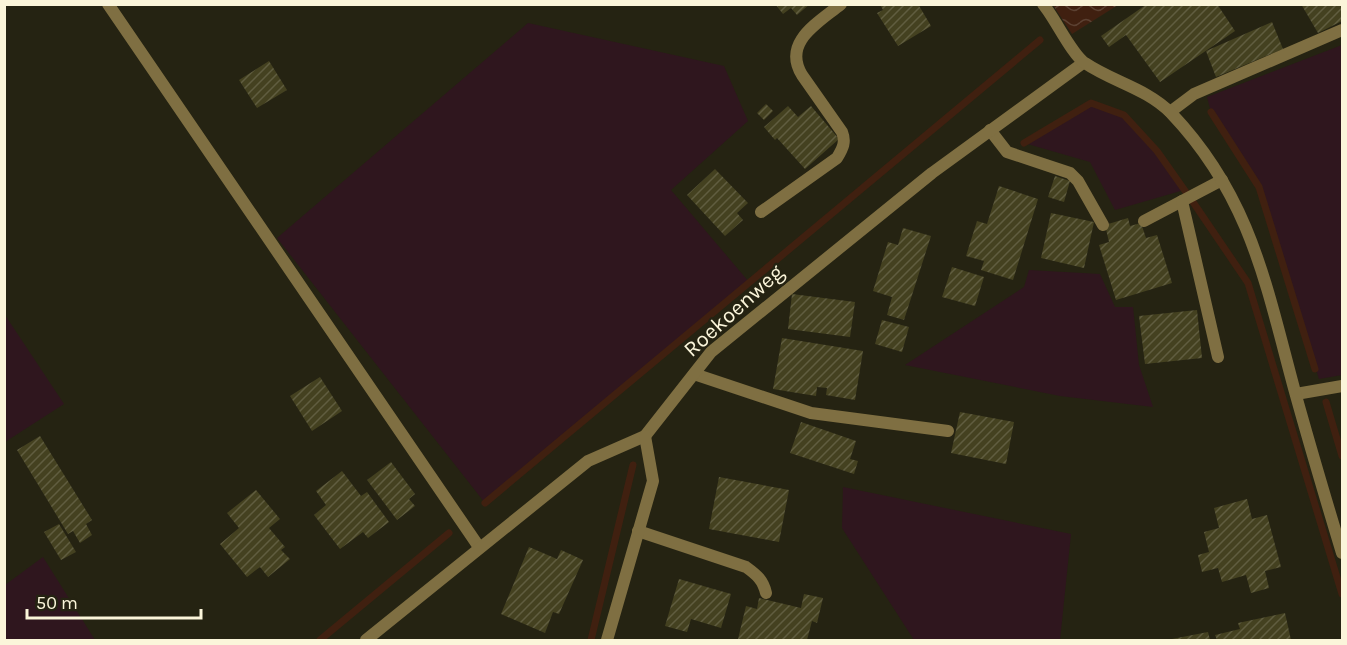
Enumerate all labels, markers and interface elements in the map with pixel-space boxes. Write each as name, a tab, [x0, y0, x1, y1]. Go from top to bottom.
street label: Roekoenweg	[678, 259, 789, 362]
scale bar	[27, 582, 201, 620]
text: 50 m	[36, 592, 78, 614]

